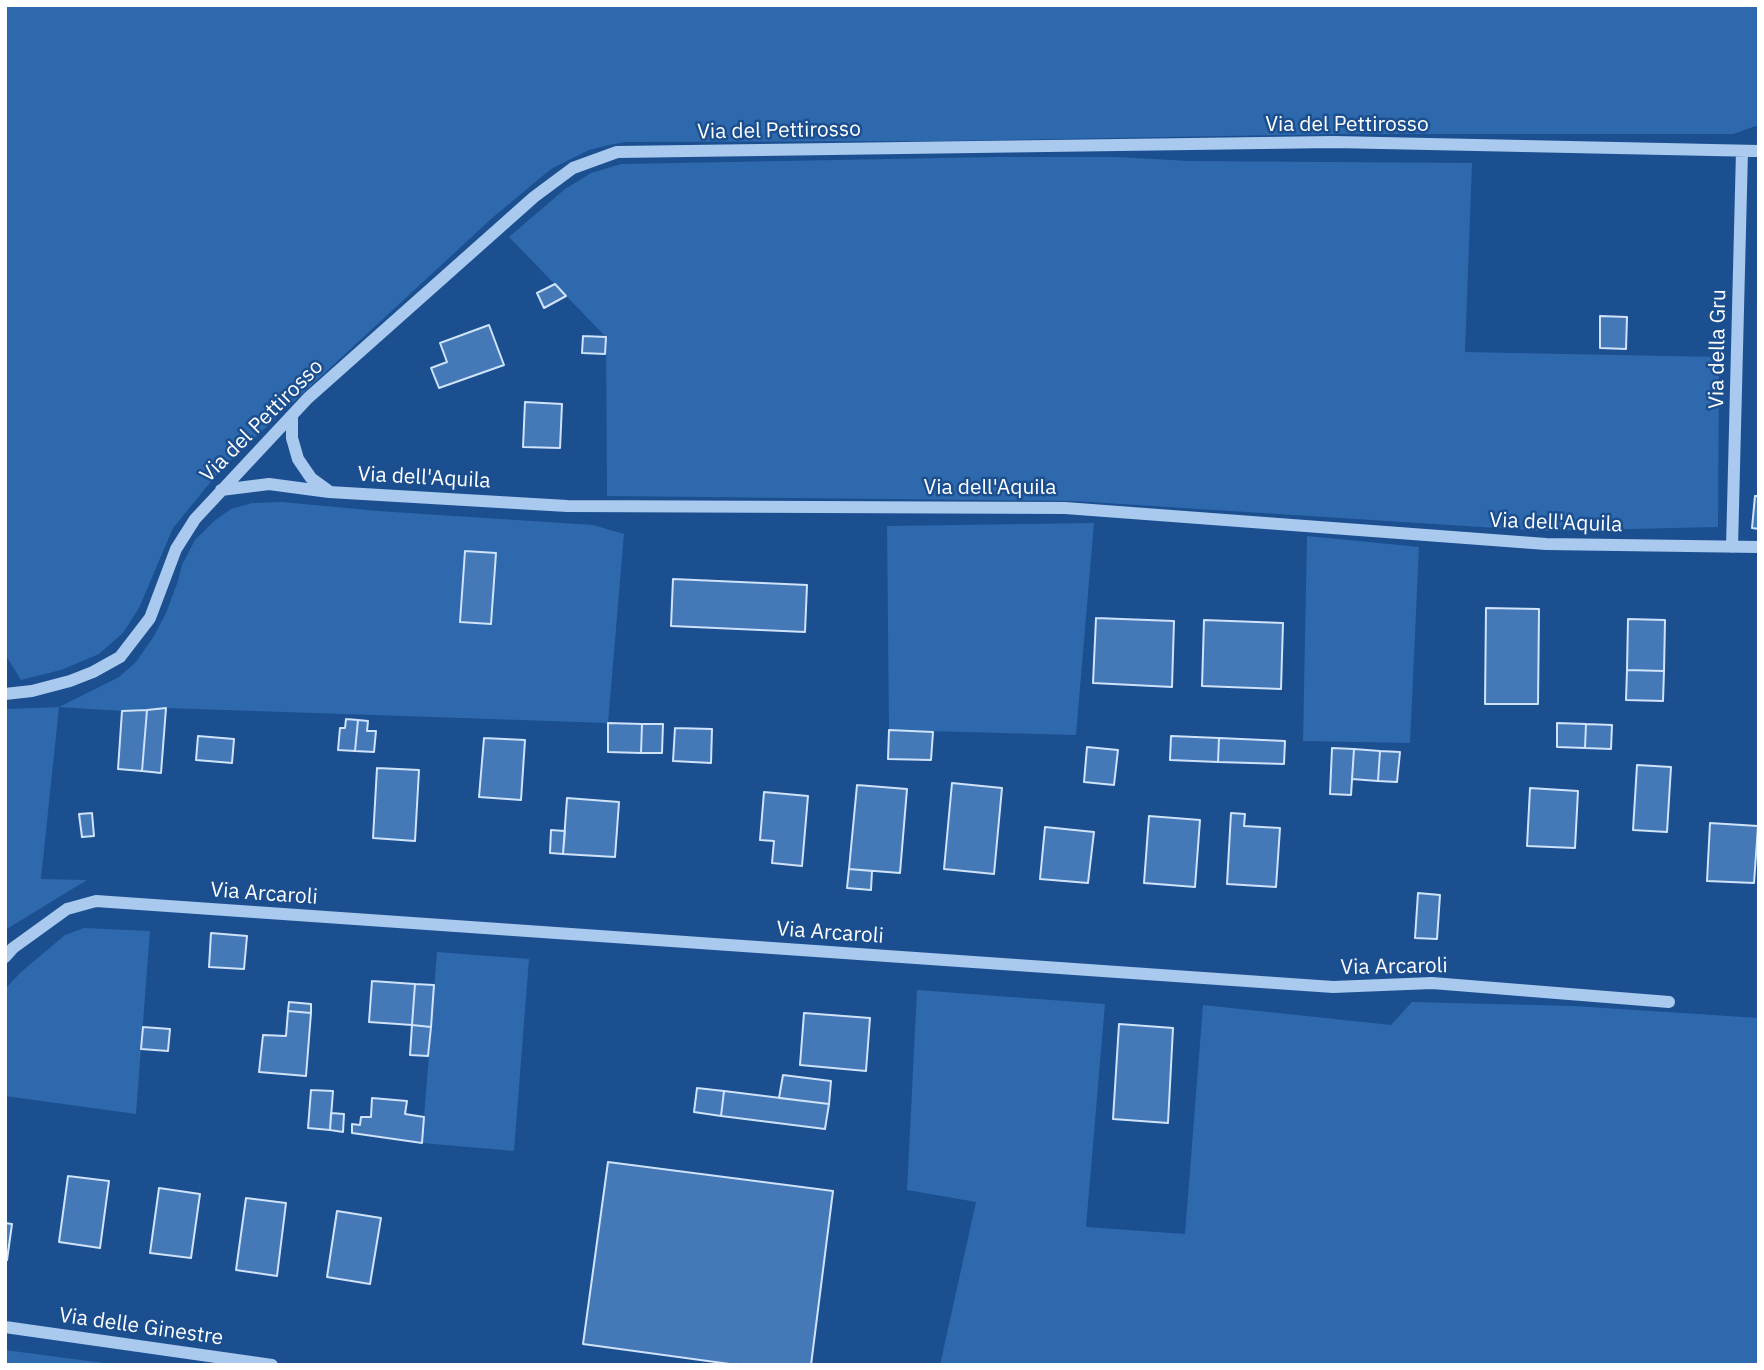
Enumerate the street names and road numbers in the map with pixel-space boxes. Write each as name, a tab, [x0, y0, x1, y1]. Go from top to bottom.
street label: Via del Pettirosso	[1265, 112, 1429, 138]
street label: Via del Pettirosso	[697, 117, 861, 145]
street label: Via della Gru	[1704, 289, 1732, 409]
street label: Via del Pettirosso	[195, 354, 329, 488]
street label: Via dell'Aquila	[357, 462, 491, 494]
street label: Via dell'Aquila	[923, 475, 1057, 501]
street label: Via dell'Aquila	[1489, 508, 1623, 538]
street label: Via Arcaroli	[210, 878, 318, 910]
street label: Via Arcaroli	[776, 917, 884, 949]
street label: Via Arcaroli	[1340, 953, 1448, 981]
street label: Via delle Ginestre	[57, 1303, 225, 1351]

